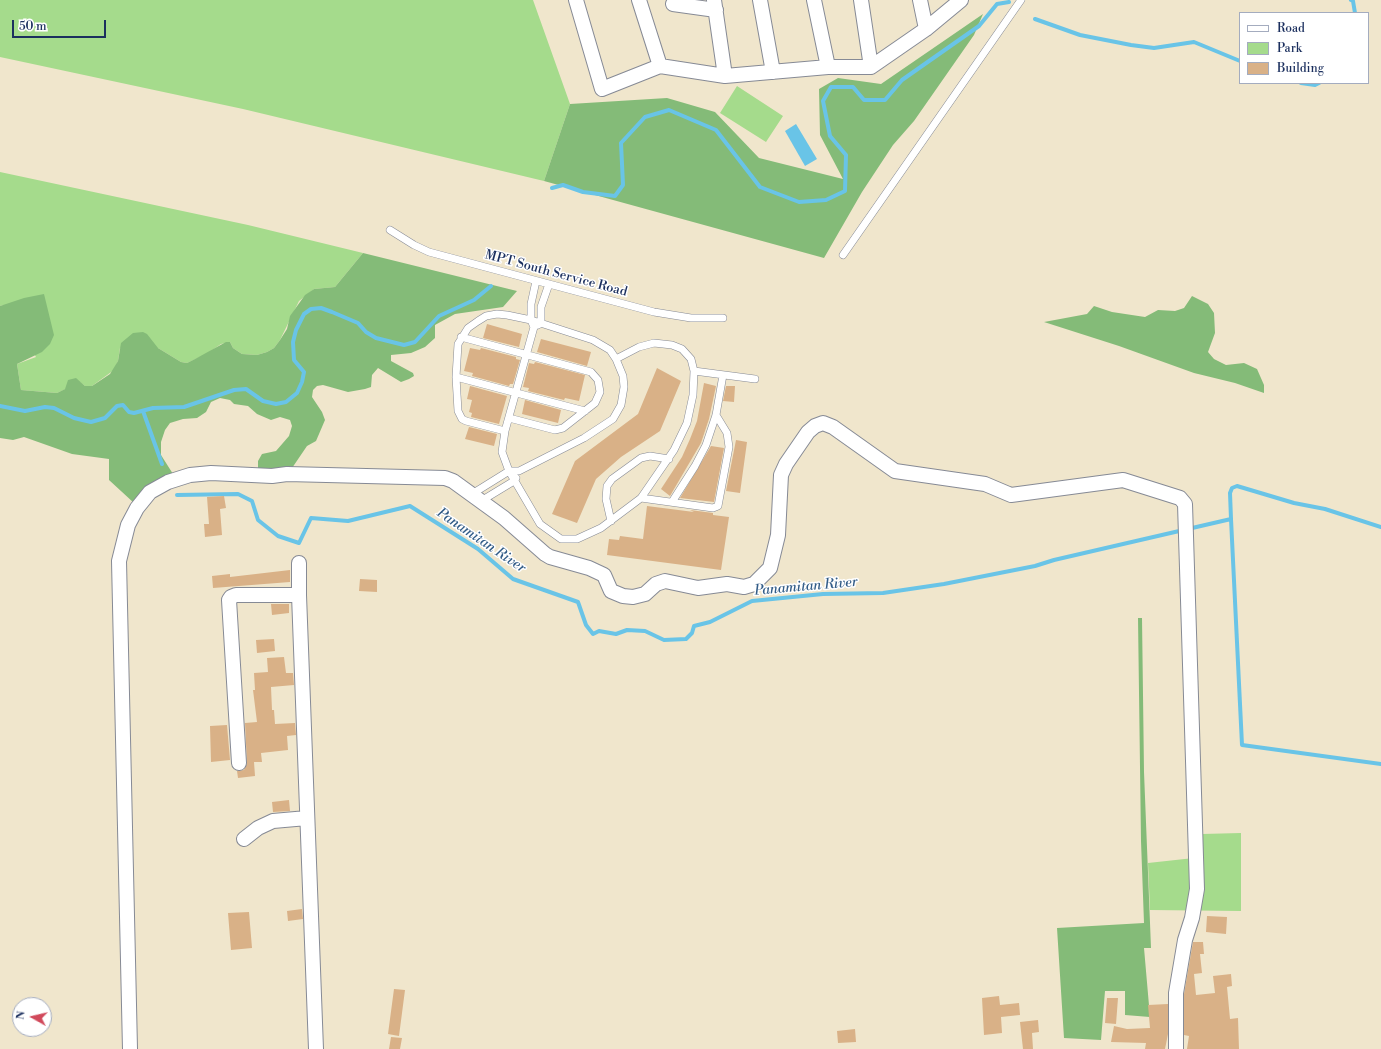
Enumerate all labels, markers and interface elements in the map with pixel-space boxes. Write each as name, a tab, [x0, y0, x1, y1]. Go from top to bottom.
scale bar	[14, 12, 108, 38]
legend	[1239, 12, 1369, 84]
text: 50 m	[19, 19, 47, 34]
text: Road	[1277, 21, 1305, 36]
text: Park	[1277, 41, 1302, 56]
text: Building	[1277, 61, 1324, 76]
street label: MPT South Service Road	[483, 247, 629, 301]
water label: Panamitan River	[433, 505, 529, 577]
water label: Panamitan River	[754, 574, 858, 600]
north arrow	[12, 997, 52, 1037]
text: N	[14, 1010, 29, 1021]

